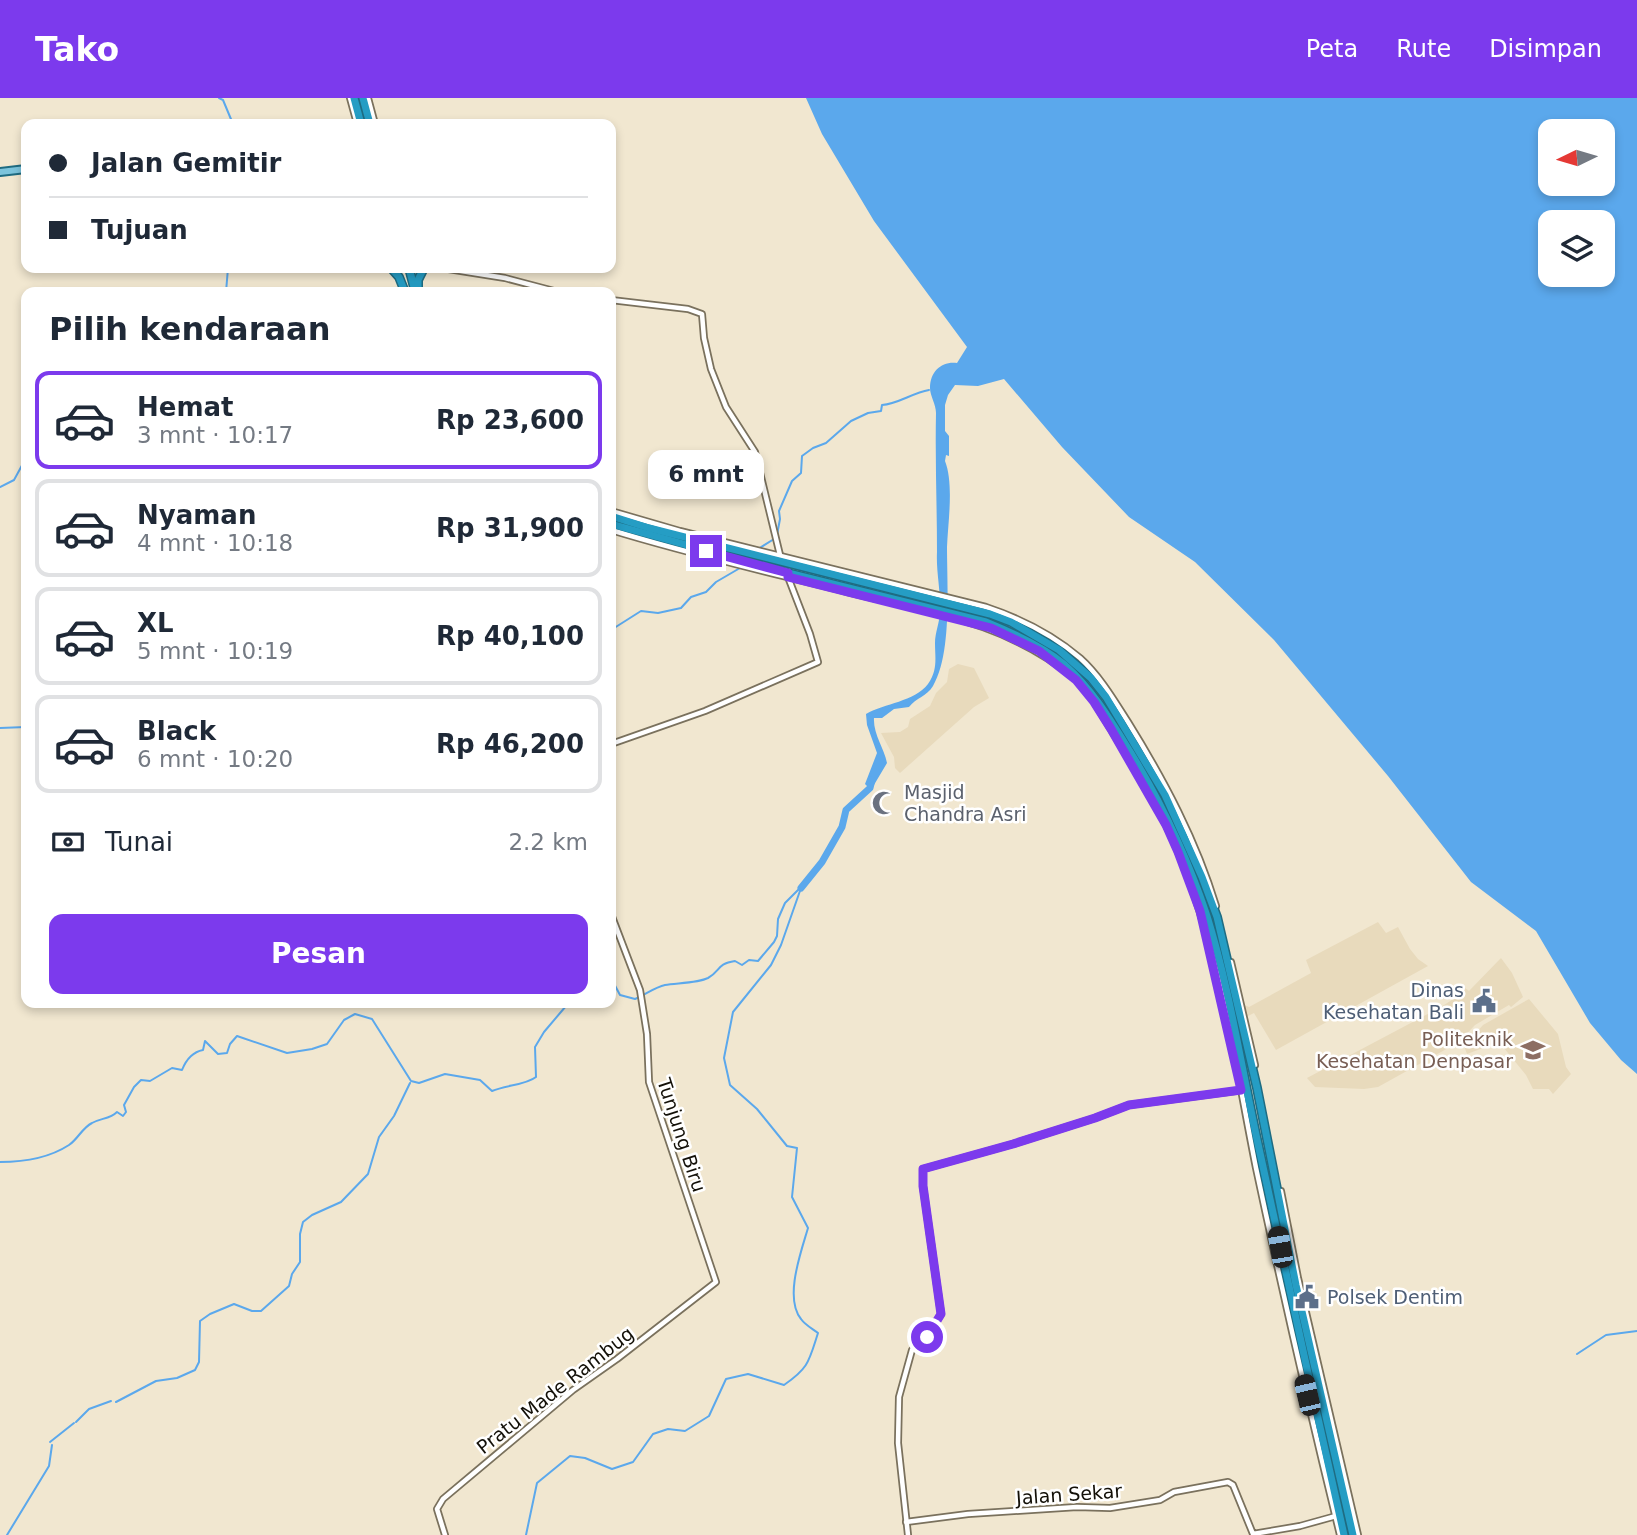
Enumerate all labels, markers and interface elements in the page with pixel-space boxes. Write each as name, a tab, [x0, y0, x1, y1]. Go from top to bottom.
text: Tako	[35, 30, 119, 69]
text: Peta	[1306, 35, 1358, 63]
text: Rute	[1396, 35, 1451, 63]
text: Disimpan	[1489, 35, 1602, 63]
north arrow	[1538, 119, 1615, 196]
map controls	[1538, 119, 1615, 287]
text: Jalan Gemitir	[91, 148, 281, 178]
button: layers	[1538, 210, 1615, 287]
text: Tujuan	[91, 215, 188, 245]
text: Pilih kendaraan	[49, 310, 330, 348]
icon: car	[53, 389, 116, 452]
text: Hemat	[137, 392, 233, 422]
text: Rp 23,600	[436, 405, 584, 435]
text: 3 mnt · 10:17	[137, 422, 293, 448]
callout: 6 mnt	[648, 449, 764, 498]
text: 6 mnt	[668, 461, 744, 487]
icon: car	[53, 497, 116, 560]
text: Nyaman	[137, 500, 256, 530]
text: Rp 31,900	[436, 513, 584, 543]
text: 4 mnt · 10:18	[137, 530, 293, 556]
route end	[690, 535, 722, 567]
icon: car	[53, 605, 116, 668]
text: XL	[137, 608, 174, 638]
text: Rp 40,100	[436, 621, 584, 651]
text: 5 mnt · 10:19	[137, 638, 293, 664]
icon: car	[53, 713, 116, 776]
text: Black	[137, 716, 216, 746]
text: Rp 46,200	[436, 729, 584, 759]
text: 6 mnt · 10:20	[137, 746, 293, 772]
place label: Masjid Chandra Asri	[904, 781, 1027, 825]
mosque icon: Masjid Chandra Asri	[870, 789, 898, 817]
icon: cash	[49, 823, 87, 861]
text: Tunai	[105, 827, 173, 857]
text: 2.2 km	[508, 829, 588, 855]
button: Pesan	[49, 914, 588, 994]
place label: Dinas Kesehatan Bali	[1323, 979, 1464, 1023]
public building icon: Dinas Kesehatan Bali	[1470, 987, 1498, 1015]
place label: Politeknik Kesehatan Denpasar	[1316, 1028, 1513, 1072]
school or university icon: Politeknik Kesehatan Denpasar	[1519, 1036, 1547, 1064]
street label: Tunjung Biru	[653, 1074, 711, 1195]
car	[1267, 1224, 1294, 1270]
public building icon: Polsek Dentim	[1293, 1283, 1321, 1311]
place label: Polsek Dentim	[1327, 1286, 1463, 1308]
route start	[911, 1321, 943, 1353]
street label: Pratu Made Rambug	[472, 1322, 638, 1458]
car	[1293, 1372, 1322, 1418]
street label: Jalan Sekar	[1014, 1479, 1123, 1509]

